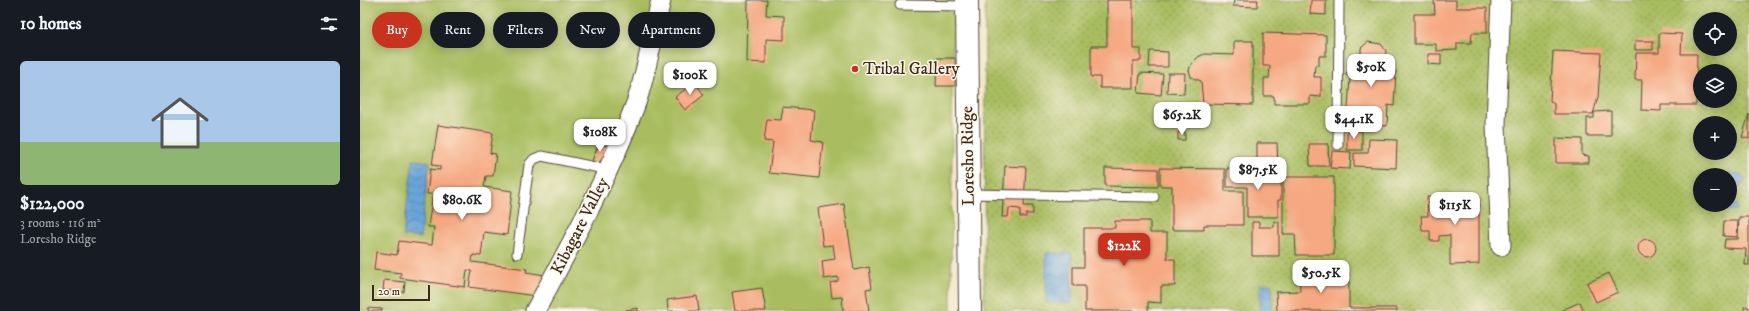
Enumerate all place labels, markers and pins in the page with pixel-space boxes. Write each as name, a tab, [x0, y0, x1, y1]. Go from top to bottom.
pin: $50K	[1347, 54, 1395, 88]
place label: Tribal Gallery	[863, 58, 960, 80]
pin: $100K	[662, 62, 718, 96]
marker: Tribal Gallery	[850, 64, 860, 74]
pin: $65.2K	[1149, 102, 1215, 136]
pin: $44.1K	[1321, 106, 1387, 140]
pin: $108K	[572, 119, 628, 153]
pin: $87.5K	[1225, 157, 1291, 191]
pin: $80.6K	[429, 187, 495, 221]
pin: $115K	[1427, 192, 1483, 226]
pin: $122K	[1096, 233, 1152, 267]
pin: $50.5K	[1288, 260, 1354, 294]

